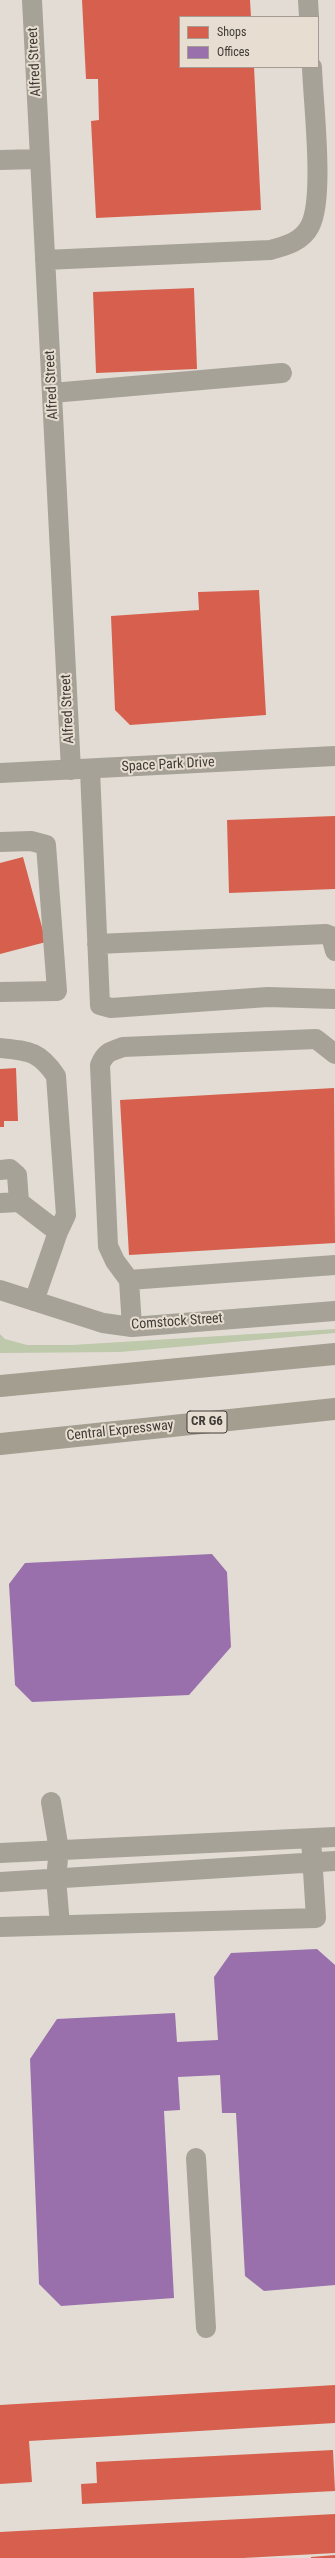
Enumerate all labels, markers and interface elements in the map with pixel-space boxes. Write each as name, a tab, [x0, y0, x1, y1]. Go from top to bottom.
legend	[179, 16, 319, 68]
text: Shops	[217, 25, 246, 39]
street label: Alfred Street	[25, 27, 45, 97]
text: Offices	[217, 45, 250, 59]
street label: Alfred Street	[42, 350, 62, 420]
street label: Alfred Street	[58, 674, 78, 744]
street label: Space Park Drive	[121, 754, 215, 776]
street label: Comstock Street	[131, 1310, 223, 1334]
road number: CR G6	[187, 1411, 227, 1433]
street label: Central Expressway	[66, 1417, 174, 1445]

